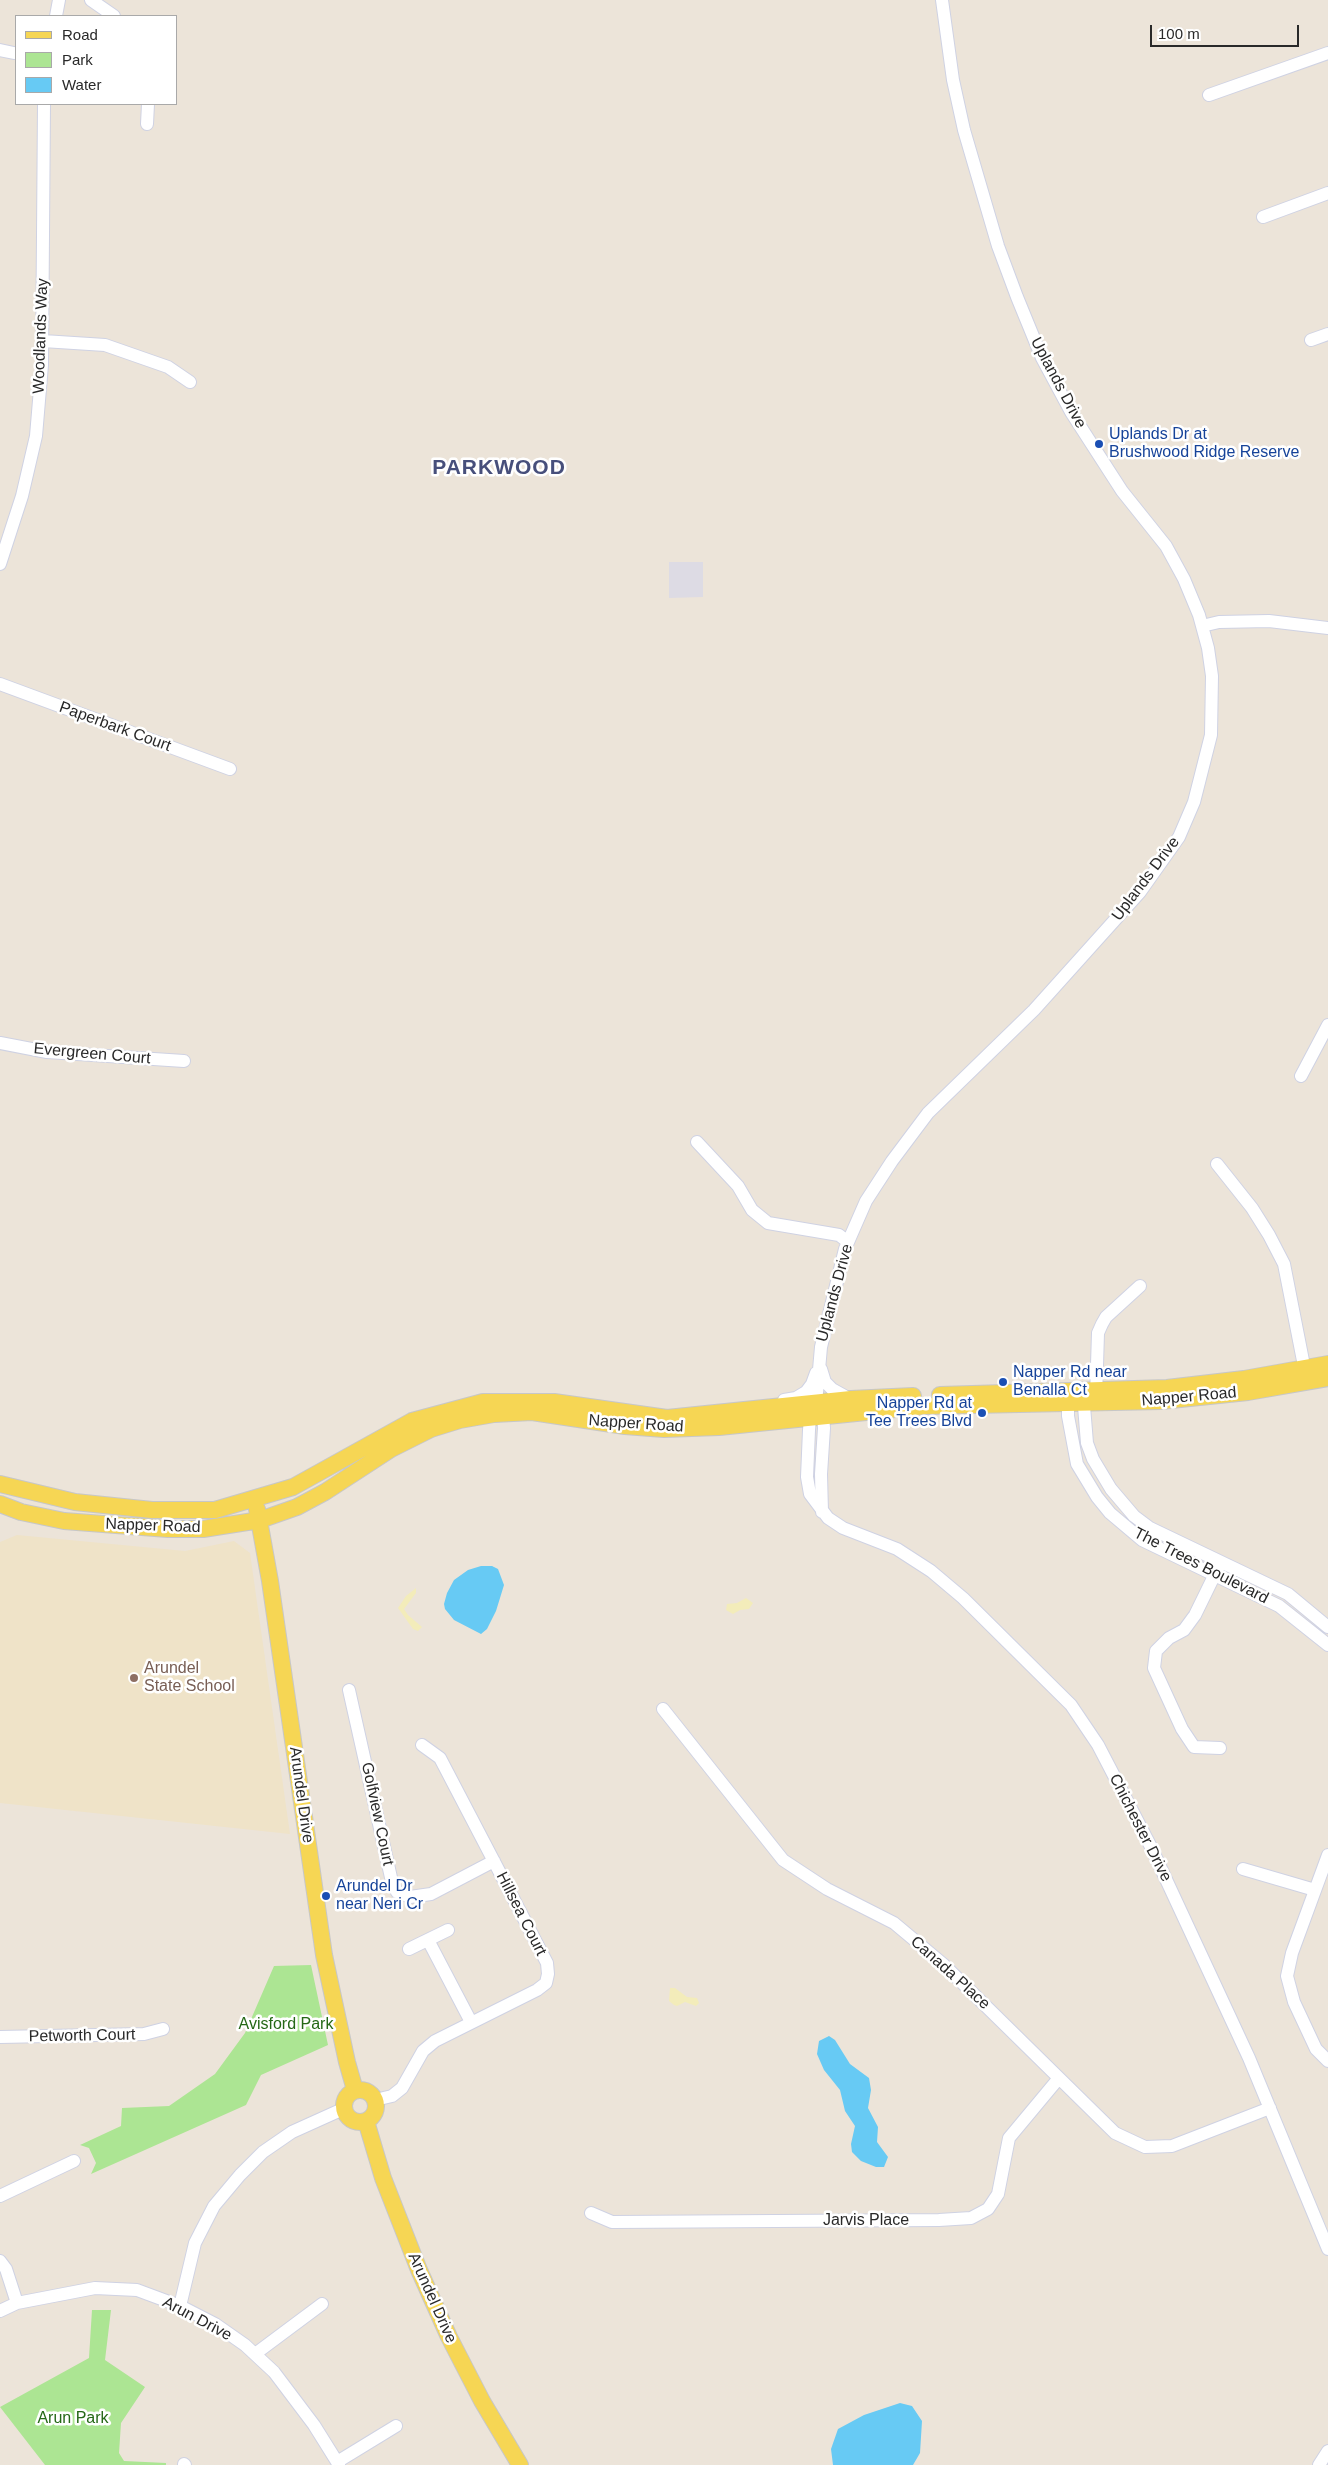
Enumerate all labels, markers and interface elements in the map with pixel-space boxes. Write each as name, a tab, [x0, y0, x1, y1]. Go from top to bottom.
legend	[15, 15, 178, 105]
scale bar	[1153, 15, 1302, 47]
text: 100 m	[1158, 25, 1200, 42]
text: Road	[62, 26, 98, 43]
text: Park	[62, 51, 93, 68]
text: Water	[62, 76, 101, 93]
street label: Woodlands Way	[29, 278, 53, 394]
street label: Uplands Drive	[1026, 334, 1090, 432]
place label: Uplands Dr at Brushwood Ridge Reserve	[1109, 425, 1299, 463]
marker: Uplands Dr at Brushwood Ridge Reserve	[1093, 438, 1105, 450]
district label: PARKWOOD	[431, 455, 567, 481]
street label: Paperbark Court	[57, 698, 173, 756]
street label: Uplands Drive	[1108, 833, 1184, 925]
street label: Evergreen Court	[33, 1039, 151, 1069]
street label: Uplands Drive	[813, 1242, 857, 1344]
place label: Napper Rd near Benalla Ct	[1013, 1363, 1127, 1401]
marker: Napper Rd near Benalla Ct	[997, 1376, 1009, 1388]
street label: Napper Road	[1141, 1383, 1237, 1411]
place label: Napper Rd at Tee Trees Blvd	[866, 1394, 972, 1432]
marker: Napper Rd at Tee Trees Blvd	[976, 1407, 988, 1419]
street label: Napper Road	[588, 1411, 684, 1437]
street label: Napper Road	[105, 1515, 201, 1537]
street label: The Trees Boulevard	[1130, 1524, 1272, 1608]
place label: Arundel State School	[144, 1659, 235, 1697]
marker: Arundel State School	[128, 1672, 140, 1684]
street label: Arundel Drive	[285, 1746, 317, 1844]
street label: Golfview Court	[357, 1761, 397, 1867]
street label: Chichester Drive	[1105, 1771, 1175, 1885]
street label: Hillsea Court	[492, 1869, 550, 1959]
place label: Arundel Dr near Neri Cr	[336, 1877, 423, 1915]
marker: Arundel Dr near Neri Cr	[320, 1890, 332, 1902]
street label: Canada Place	[906, 1932, 994, 2014]
park label: Avisford Park	[239, 2015, 333, 2035]
street label: Petworth Court	[28, 2025, 136, 2047]
street label: Jarvis Place	[823, 2211, 909, 2231]
street label: Arundel Drive	[404, 2250, 460, 2346]
street label: Arun Drive	[159, 2293, 235, 2345]
park label: Arun Park	[37, 2409, 109, 2429]

